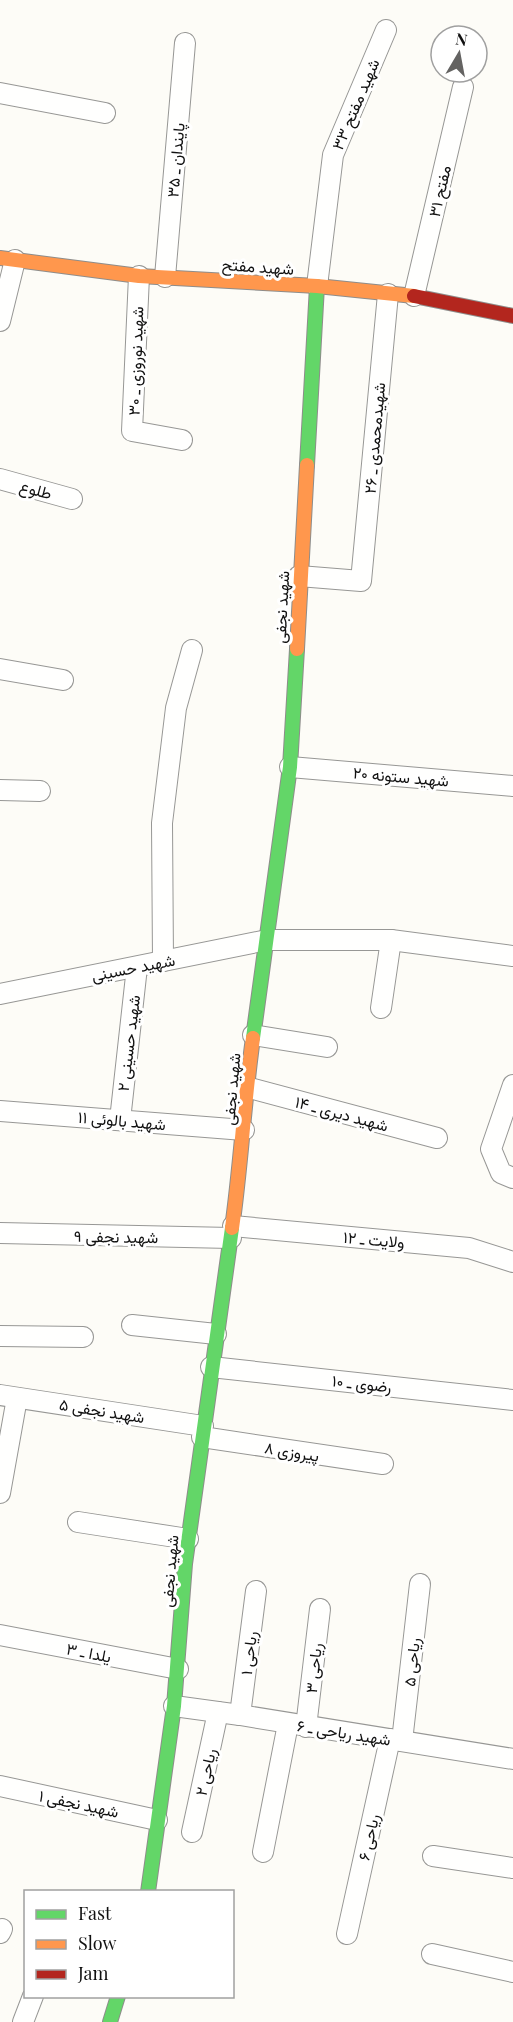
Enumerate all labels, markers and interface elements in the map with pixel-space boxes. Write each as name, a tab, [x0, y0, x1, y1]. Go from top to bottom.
north arrow	[429, 24, 489, 84]
text: N	[454, 27, 470, 50]
street label: شهید مفتح ۳۳	[326, 55, 385, 154]
street label: پایندان ـ ۳۵	[161, 122, 191, 198]
street label: مفتح ۳۱	[423, 163, 457, 219]
street label: شهید مفتح	[221, 253, 295, 281]
street label: شهید نوروزی ـ ۳۰	[123, 306, 148, 416]
street label: شهیدمحمدی ـ ۲۶	[359, 381, 390, 495]
street label: طلوع	[17, 475, 54, 505]
street label: شهید نجفی	[269, 570, 294, 644]
street label: شهید ستونه ۲۰	[352, 761, 450, 792]
street label: شهید حسینی	[89, 949, 177, 986]
street label: شهید حسینی ۲	[112, 994, 145, 1093]
street label: شهید نجفی	[217, 1052, 246, 1126]
street label: شهید دیری ـ ۱۴	[293, 1090, 391, 1136]
street label: شهید بالوئی ۱۱	[77, 1106, 167, 1135]
street label: شهید نجفی ۹	[74, 1225, 158, 1248]
street label: ولایت ـ ۱۲	[342, 1226, 406, 1253]
street label: رضوی ـ ۱۰	[331, 1369, 393, 1398]
street label: شهید نجفی ۵	[58, 1393, 146, 1428]
street label: پیروزی ۸	[263, 1436, 321, 1468]
street label: شهید نجفی	[155, 1534, 184, 1608]
street label: ریاحی ۱	[235, 1630, 262, 1676]
street label: ریاحی ۵	[398, 1636, 425, 1688]
street label: یلدا ـ ۳	[65, 1637, 113, 1667]
street label: ریاحی ۳	[300, 1642, 327, 1694]
street label: شهید ریاحی ـ ۶	[295, 1714, 392, 1751]
street label: ریاحی ۲	[190, 1746, 221, 1798]
street label: شهید نجفی ۱	[37, 1784, 121, 1823]
street label: ریاحی ۶	[352, 1811, 385, 1863]
legend	[24, 1890, 234, 1998]
text: Fast	[78, 1901, 112, 1925]
text: Slow	[78, 1931, 116, 1955]
text: Jam	[77, 1961, 108, 1985]

